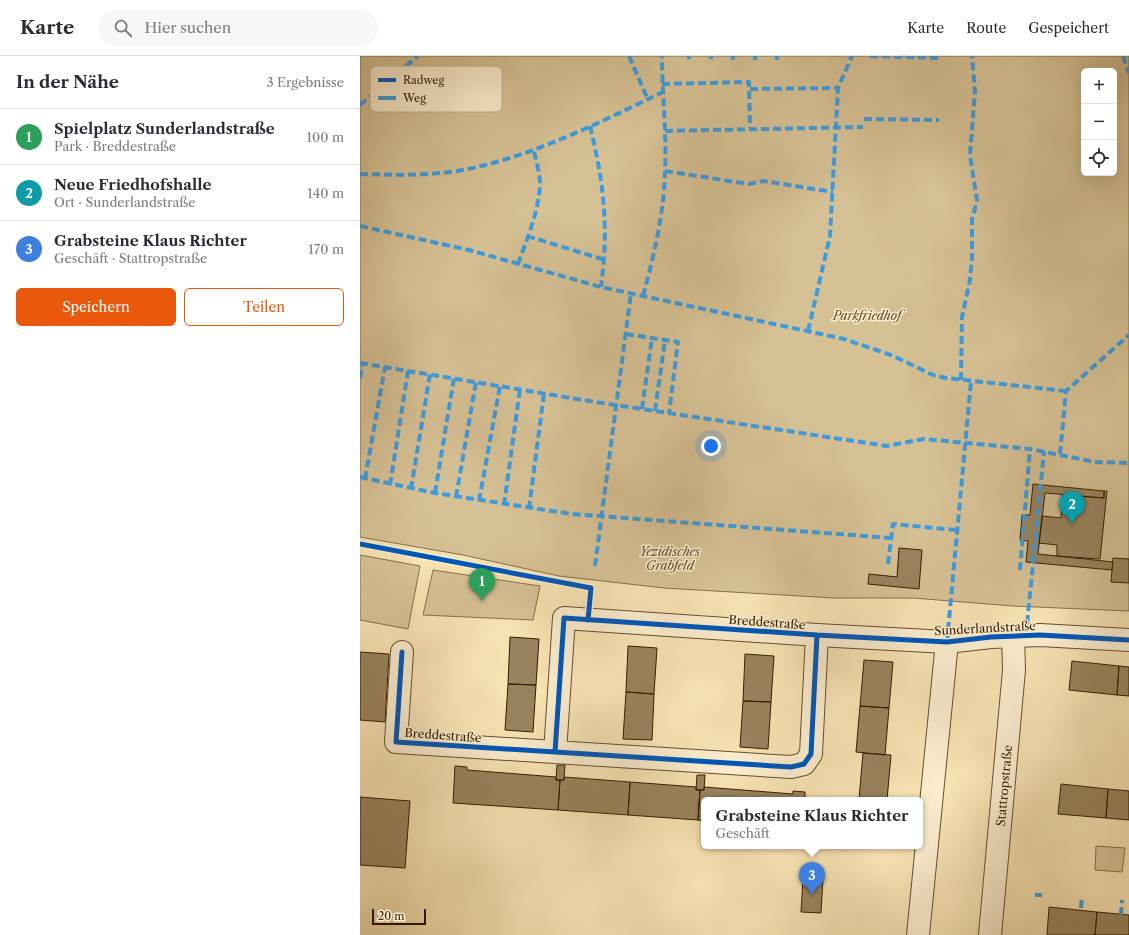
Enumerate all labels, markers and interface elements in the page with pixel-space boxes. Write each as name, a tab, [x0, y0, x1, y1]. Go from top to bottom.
search box	[98, 10, 378, 46]
text: Karte	[20, 16, 74, 39]
icon: search	[112, 17, 134, 39]
text: Hier suchen	[144, 18, 231, 37]
text: Karte	[907, 19, 944, 37]
text: Route	[966, 19, 1006, 37]
text: Gespeichert	[1028, 19, 1109, 37]
legend	[370, 66, 502, 112]
map controls	[1081, 68, 1117, 176]
button: +	[1081, 68, 1117, 104]
text: In der Nähe	[16, 72, 119, 92]
text: Radweg	[403, 73, 444, 87]
text: 3 Ergebnisse	[266, 74, 344, 90]
text: Weg	[402, 91, 426, 105]
button: −	[1081, 104, 1117, 140]
text: Spielplatz Sunderlandstraße	[54, 119, 275, 138]
text: 1	[26, 129, 32, 145]
text: 100 m	[306, 129, 344, 145]
text: Park · Breddestraße	[54, 138, 176, 154]
button: locate	[1081, 140, 1117, 176]
text: Neue Friedhofshalle	[54, 175, 211, 194]
text: 2	[25, 185, 33, 201]
text: 140 m	[307, 185, 344, 201]
text: Ort · Sunderlandstraße	[54, 194, 196, 210]
text: Grabsteine Klaus Richter	[54, 231, 247, 250]
text: 3	[25, 241, 33, 257]
text: 170 m	[308, 241, 344, 257]
text: Geschäft · Stattropstraße	[54, 250, 207, 266]
button: Speichern	[16, 288, 176, 326]
button: Teilen	[184, 288, 344, 326]
park label: Parkfriedhof	[832, 308, 905, 323]
your location	[701, 436, 721, 456]
pin: 2	[1059, 491, 1085, 524]
park label: Yezidisches Grabfeld	[640, 544, 701, 573]
pin: 1	[469, 568, 495, 601]
street label: Breddestraße	[728, 612, 806, 632]
street label: Sunderlandstraße	[934, 618, 1036, 638]
street label: Breddestraße	[404, 725, 482, 745]
street label: Stattropstraße	[992, 744, 1015, 827]
popup	[701, 797, 923, 849]
text: Grabsteine Klaus Richter	[716, 806, 908, 825]
text: Geschäft	[716, 825, 770, 841]
pin: 3	[799, 862, 825, 895]
scale bar	[372, 907, 426, 926]
text: 20 m	[378, 909, 404, 923]

